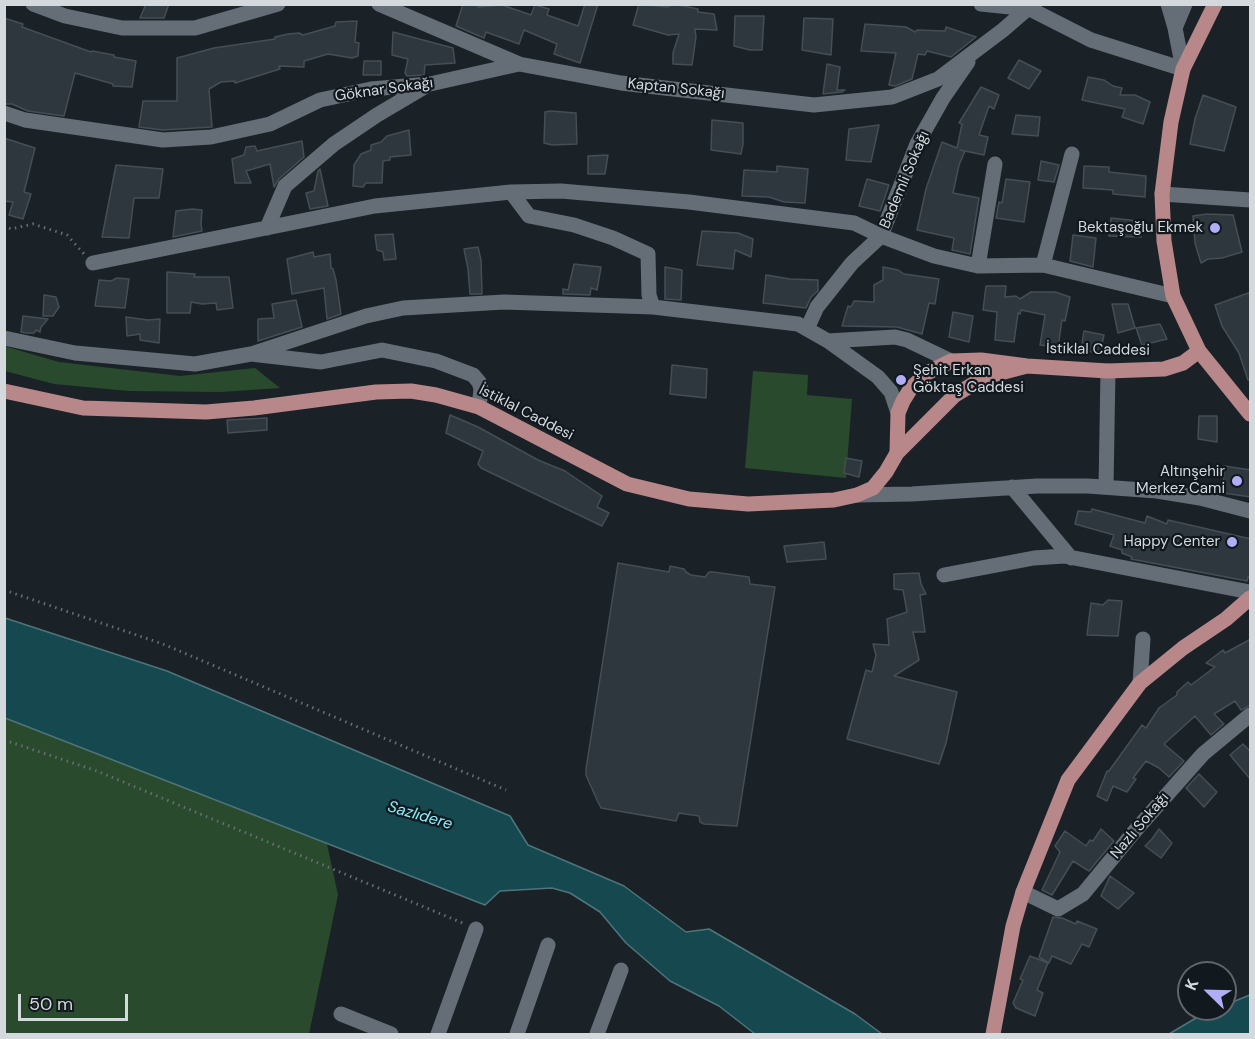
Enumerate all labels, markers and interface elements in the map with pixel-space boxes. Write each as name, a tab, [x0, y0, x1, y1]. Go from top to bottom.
street label: Göknar Sokağı	[334, 74, 434, 106]
street label: Kaptan Sokağı	[627, 75, 725, 103]
street label: Bademli Sokağı	[876, 128, 934, 232]
place label: Bektaşoğlu Ekmek	[1078, 219, 1203, 237]
marker: Bektaşoğlu Ekmek	[1208, 221, 1222, 235]
street label: İstiklal Caddesi	[1046, 340, 1150, 360]
place label: Şehit Erkan Göktaş Caddesi	[913, 362, 1024, 397]
marker: Şehit Erkan Göktaş Caddesi	[894, 373, 908, 387]
street label: İstiklal Caddesi	[476, 381, 576, 445]
place label: Altınşehir Merkez Cami	[1136, 463, 1225, 498]
marker: Altınşehir Merkez Cami	[1230, 474, 1244, 488]
place label: Happy Center	[1123, 533, 1220, 551]
marker: Happy Center	[1225, 535, 1239, 549]
street label: Nazlı Sokağı	[1107, 789, 1173, 863]
water label: Sazlıdere	[385, 798, 455, 834]
north arrow	[1177, 961, 1237, 1021]
text: K	[1180, 976, 1204, 993]
scale bar	[21, 982, 130, 1020]
text: 50 m	[29, 992, 73, 1016]

